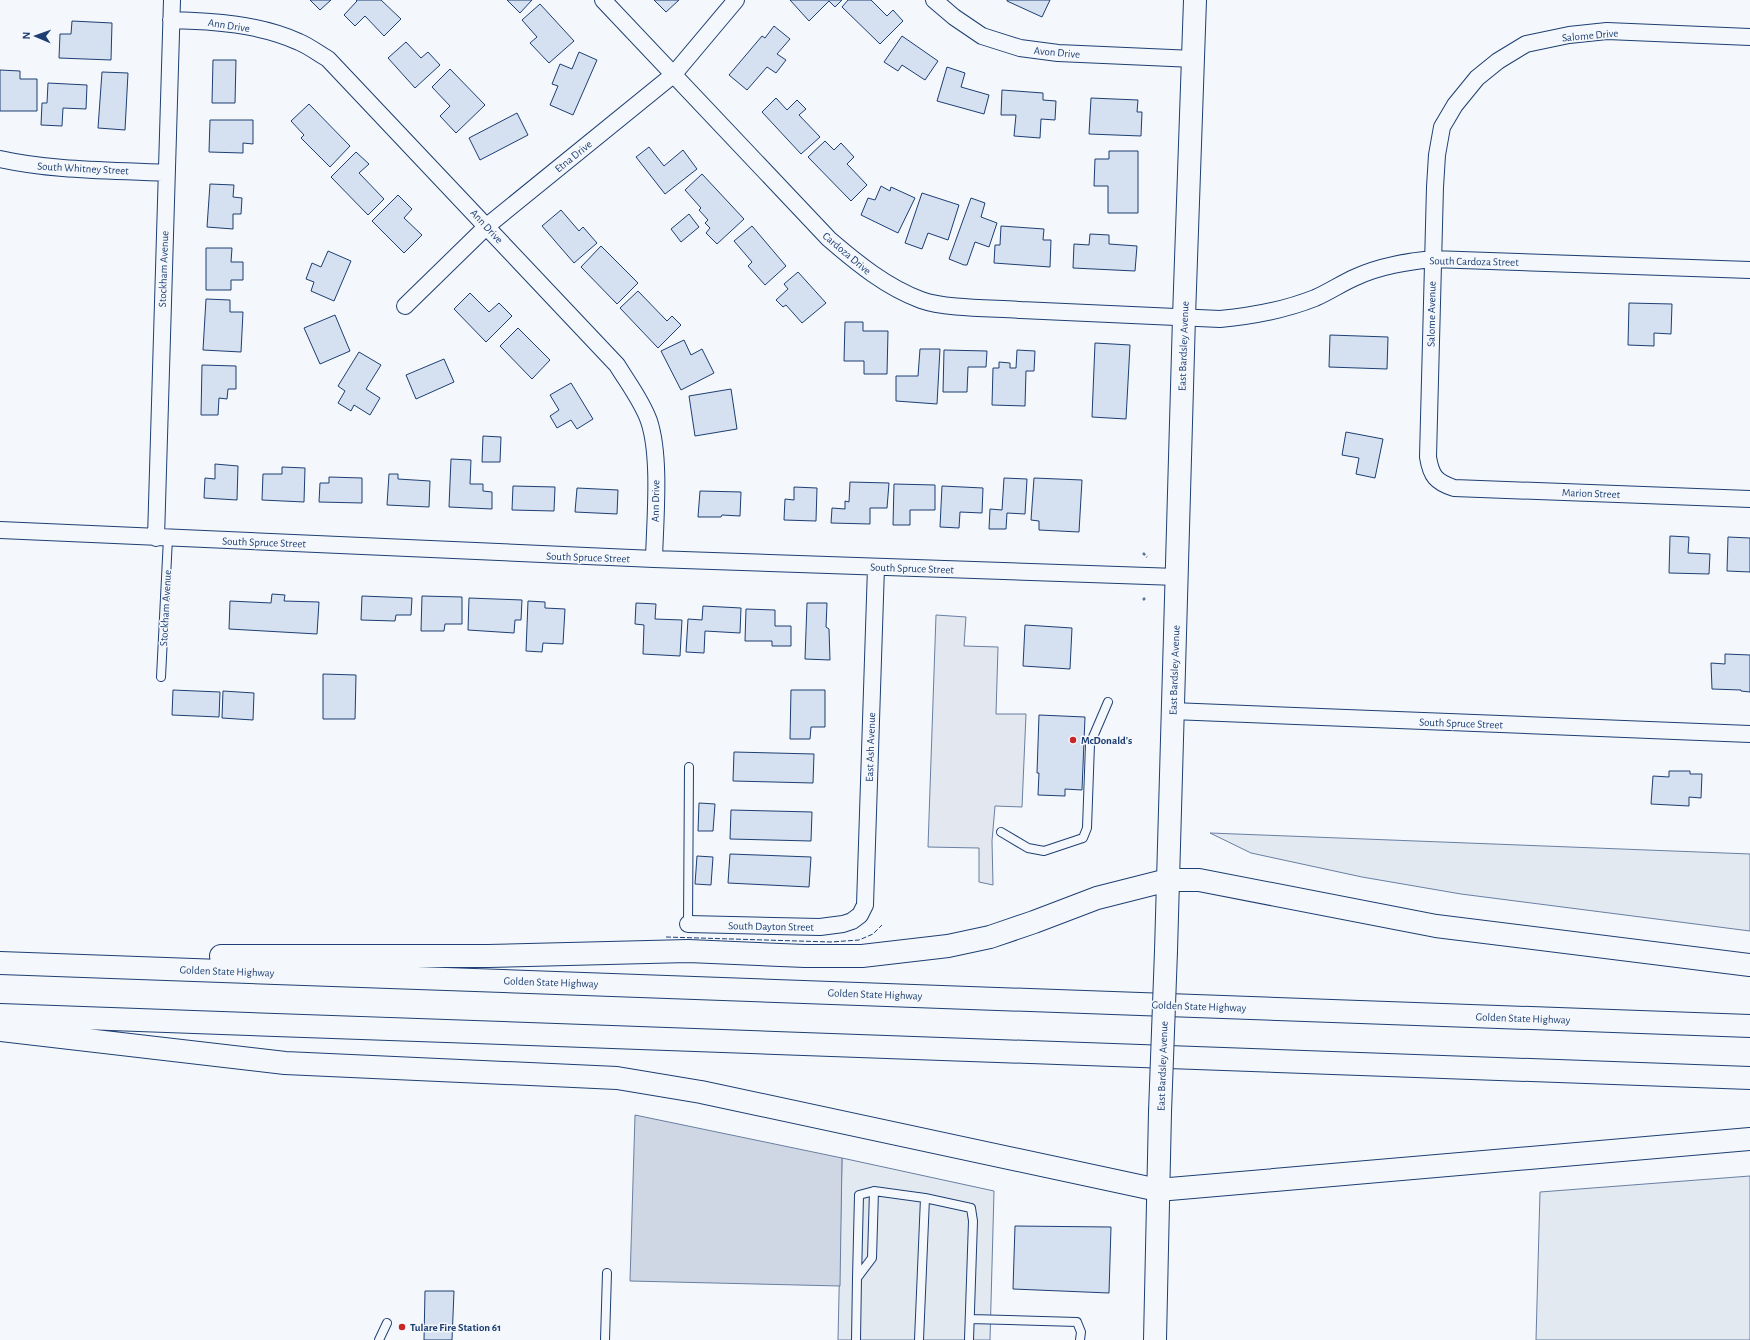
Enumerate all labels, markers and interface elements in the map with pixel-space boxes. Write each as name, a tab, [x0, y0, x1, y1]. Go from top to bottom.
north arrow	[16, 16, 56, 56]
street label: Ann Drive	[207, 17, 251, 34]
street label: Salome Drive	[1561, 28, 1619, 43]
text: N	[21, 32, 32, 40]
street label: Avon Drive	[1033, 45, 1081, 60]
street label: Etna Drive	[553, 138, 594, 175]
street label: South Whitney Street	[37, 161, 130, 176]
street label: Ann Drive	[468, 207, 505, 246]
street label: Cardoza Drive	[820, 230, 873, 277]
street label: Stockham Avenue	[157, 231, 170, 307]
street label: South Cardoza Street	[1429, 255, 1519, 268]
street label: Salome Avenue	[1425, 281, 1438, 347]
street label: East Bardsley Avenue	[1176, 301, 1191, 391]
street label: Ann Drive	[650, 480, 661, 522]
street label: Marion Street	[1562, 487, 1621, 500]
street label: South Spruce Street	[222, 536, 307, 549]
street label: South Spruce Street	[546, 551, 631, 564]
street label: South Spruce Street	[870, 562, 955, 575]
street label: Stockham Avenue	[158, 570, 173, 647]
street label: East Bardsley Avenue	[1167, 625, 1182, 715]
street label: East Ash Avenue	[864, 712, 877, 782]
street label: South Spruce Street	[1419, 717, 1504, 730]
marker: McDonald's	[1068, 735, 1078, 745]
place label: McDonald's	[1081, 735, 1132, 746]
street label: South Dayton Street	[728, 920, 814, 933]
street label: Golden State Highway	[179, 964, 275, 979]
street label: Golden State Highway	[503, 975, 599, 990]
street label: Golden State Highway	[827, 987, 923, 1002]
street label: Golden State Highway	[1151, 999, 1247, 1014]
street label: Golden State Highway	[1475, 1011, 1571, 1026]
street label: East Bardsley Avenue	[1155, 1021, 1170, 1111]
marker: Tulare Fire Station 61	[397, 1322, 407, 1332]
place label: Tulare Fire Station 61	[410, 1322, 501, 1333]

